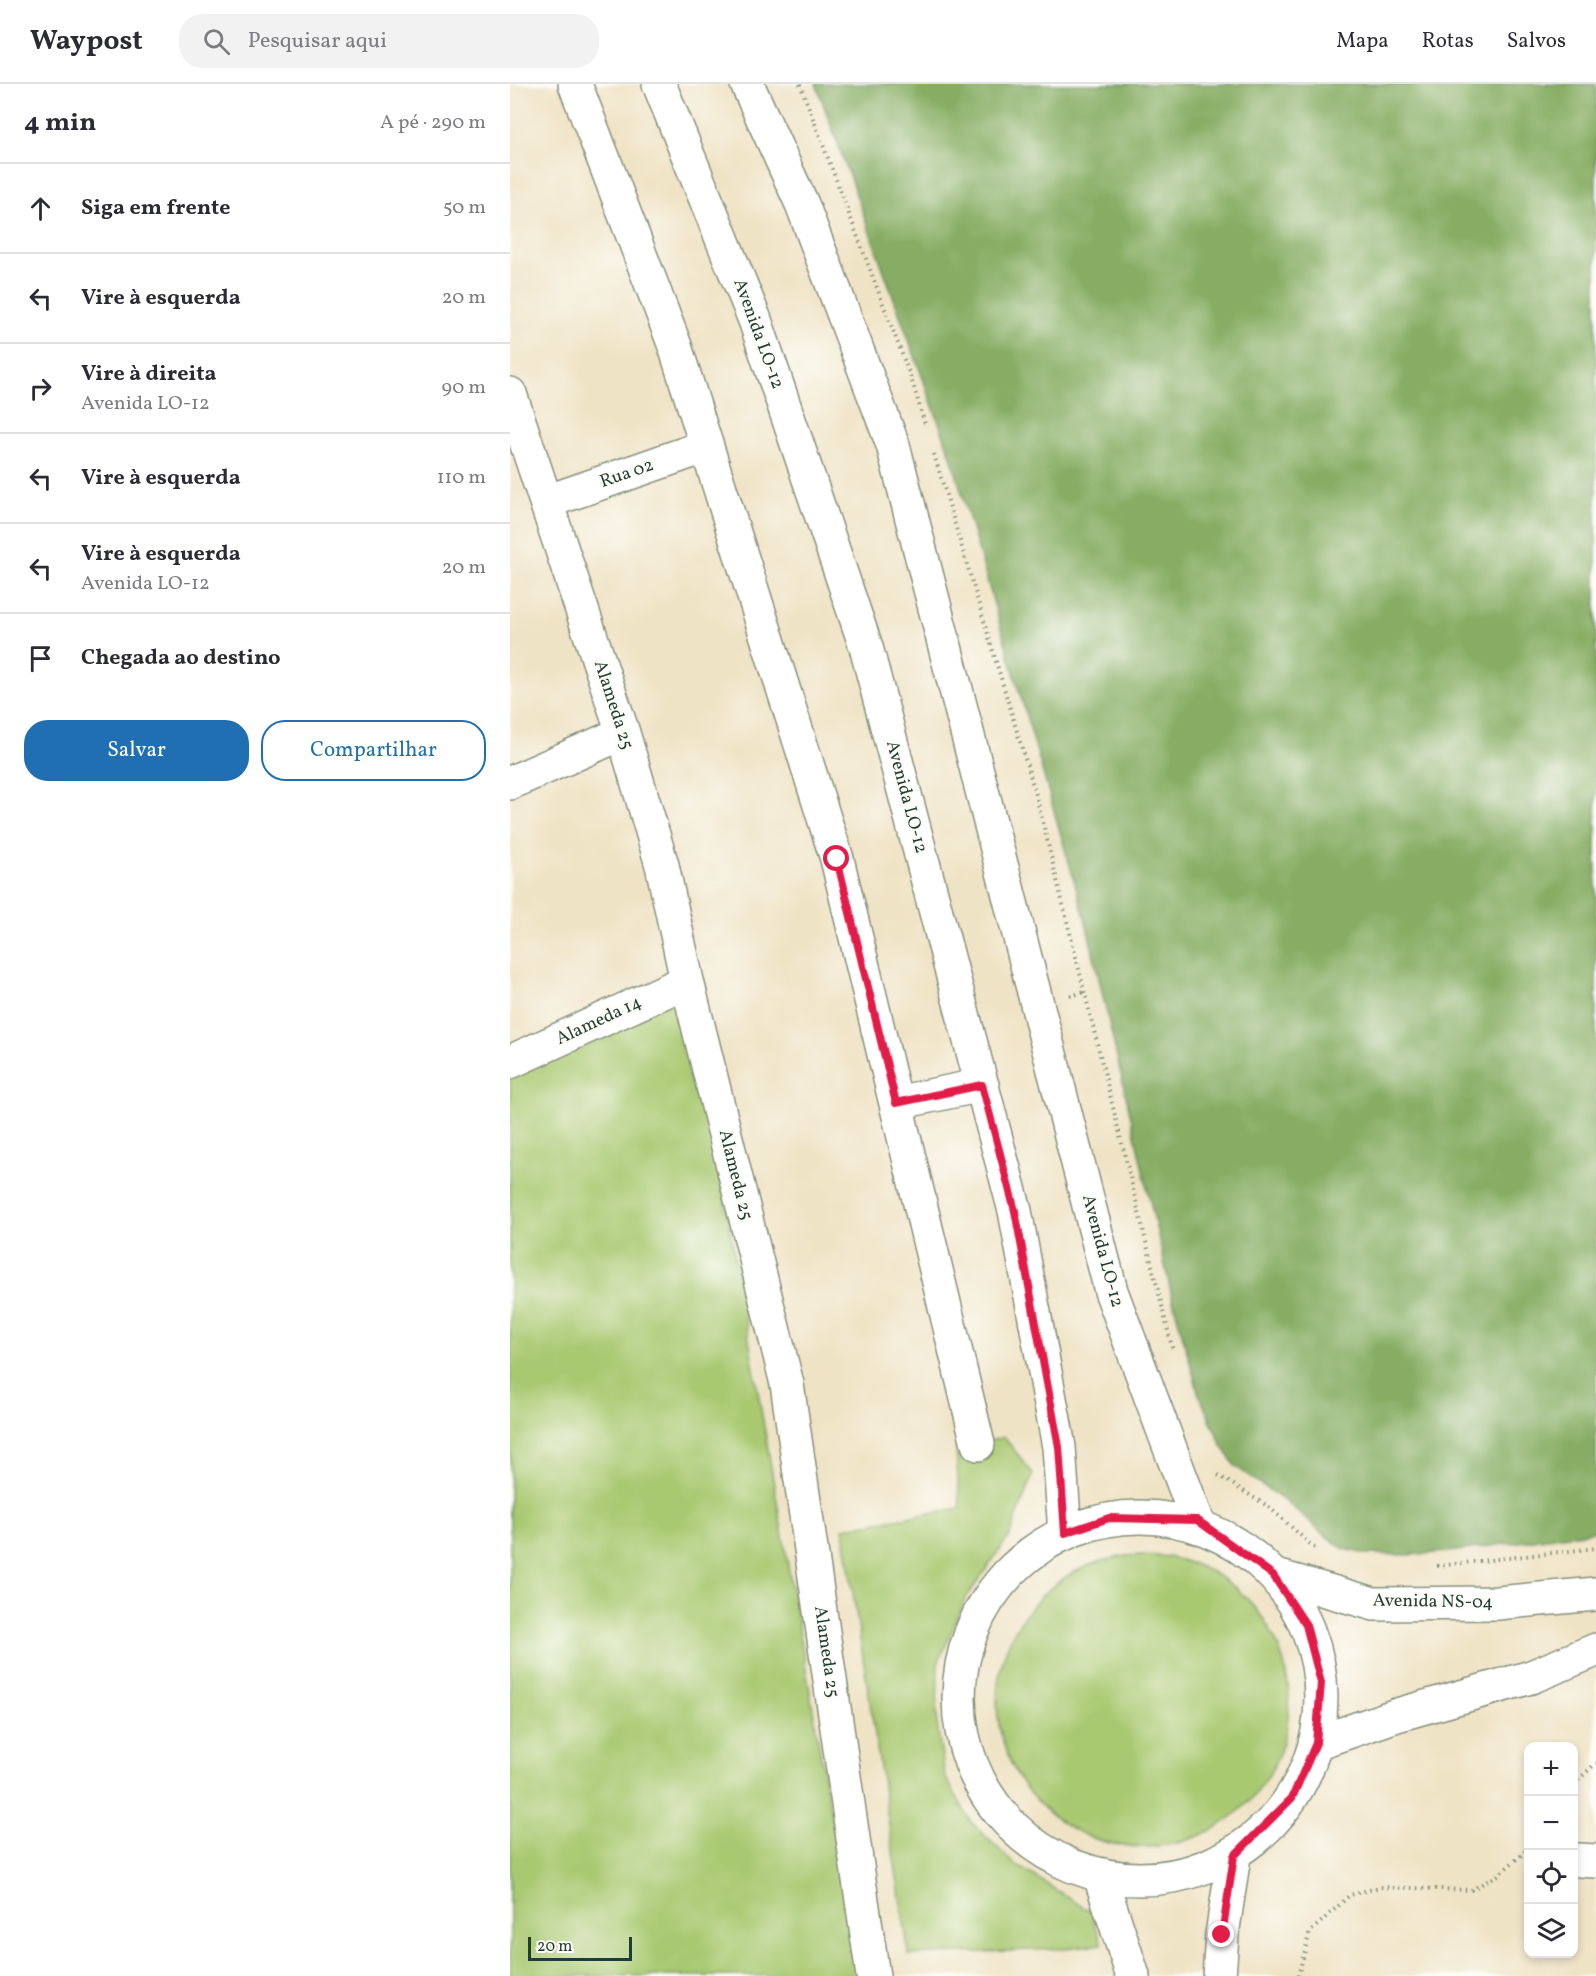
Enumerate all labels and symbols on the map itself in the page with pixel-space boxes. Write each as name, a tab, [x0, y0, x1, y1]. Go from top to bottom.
street label: Avenida LO-12	[726, 275, 790, 393]
street label: Rua 02	[597, 453, 657, 495]
street label: Alameda 25	[587, 657, 639, 753]
street label: Avenida LO-12	[879, 738, 933, 856]
route start	[823, 845, 849, 871]
street label: Alameda 14	[552, 990, 646, 1052]
street label: Alameda 25	[712, 1127, 758, 1223]
street label: Avenida LO-12	[1075, 1192, 1129, 1310]
street label: Avenida NS-04	[1373, 1588, 1493, 1616]
street label: Alameda 25	[807, 1604, 845, 1700]
route end	[1208, 1921, 1234, 1947]
scale bar	[528, 1934, 632, 1962]

